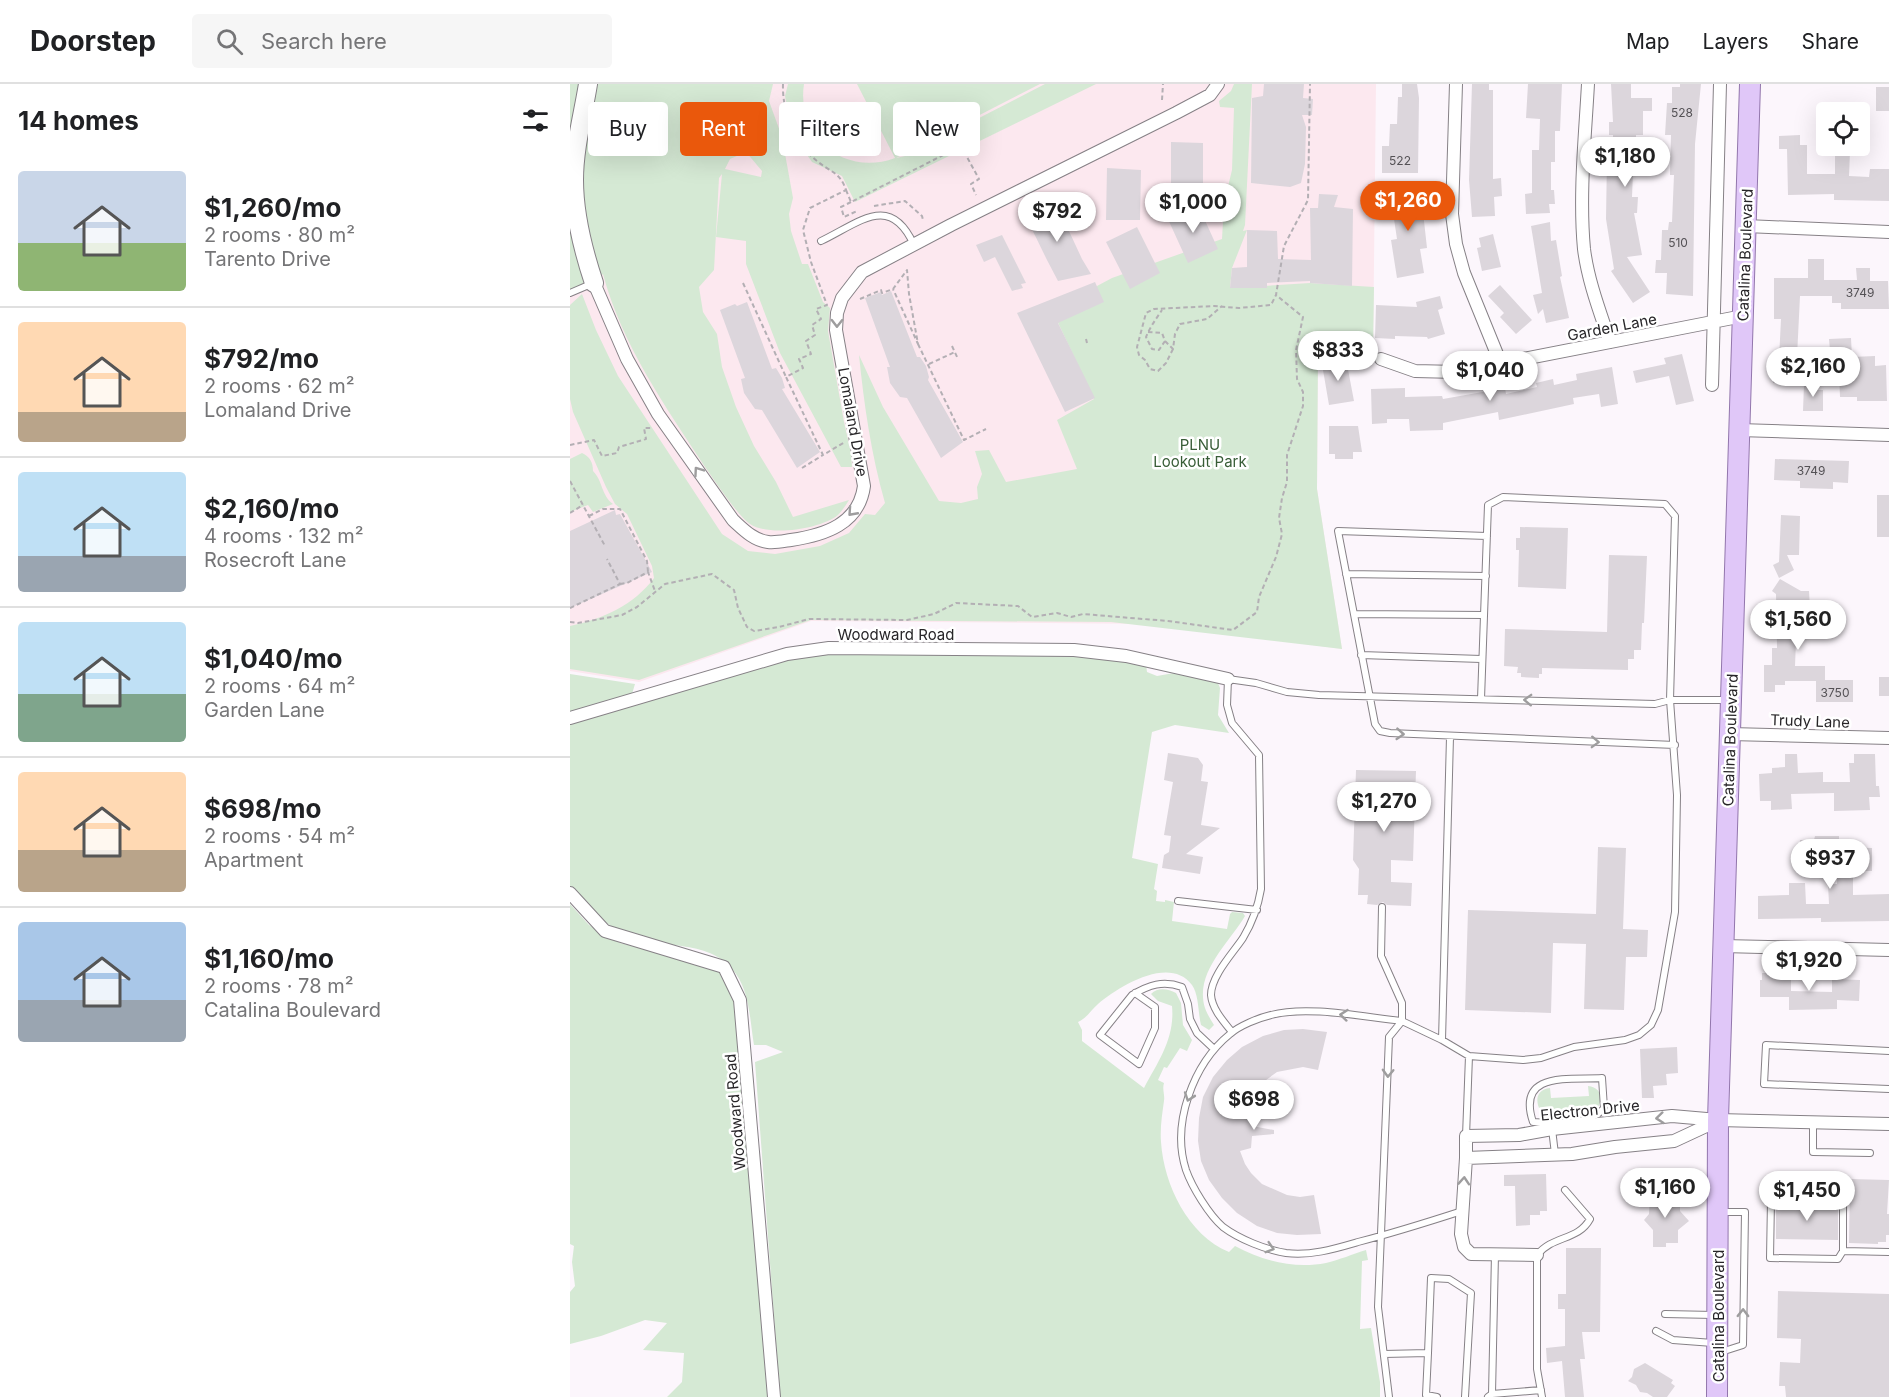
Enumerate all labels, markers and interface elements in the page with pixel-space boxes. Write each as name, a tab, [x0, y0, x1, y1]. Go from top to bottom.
search box	[192, 14, 612, 68]
text: Doorstep	[30, 24, 156, 58]
icon: search	[213, 25, 246, 58]
text: Search here	[261, 28, 387, 54]
text: Map	[1626, 29, 1670, 54]
text: Layers	[1703, 29, 1769, 54]
text: Share	[1802, 29, 1859, 54]
chip: Buy	[588, 102, 668, 156]
chip: Rent	[680, 102, 767, 156]
chip: Filters	[779, 102, 881, 156]
chip: New	[893, 102, 980, 156]
map controls	[1816, 102, 1870, 156]
button: locate	[1816, 102, 1870, 156]
icon: filters	[519, 104, 552, 137]
text: 14 homes	[18, 105, 139, 136]
house number: 528	[1671, 105, 1693, 120]
pin: $1,180	[1576, 137, 1674, 188]
text: $1,180	[1594, 144, 1656, 168]
house number: 522	[1389, 153, 1411, 168]
pin: $1,260	[1359, 181, 1457, 232]
pin: $1,000	[1144, 183, 1242, 234]
text: $1,260	[1374, 188, 1442, 212]
street label: Catalina Boulevard	[1733, 188, 1757, 322]
text: $1,000	[1159, 190, 1227, 214]
text: $1,260/mo	[204, 192, 341, 223]
pin: $792	[1021, 192, 1093, 243]
icon: home	[66, 195, 138, 267]
text: $792	[1032, 199, 1082, 223]
text: 2 rooms · 80 m²	[204, 223, 355, 247]
house number: 510	[1668, 235, 1688, 250]
text: Tarento Drive	[204, 247, 331, 271]
house number: 3749	[1846, 285, 1874, 300]
street label: Garden Lane	[1566, 309, 1658, 345]
one-way arrow	[831, 319, 843, 328]
pin: $833	[1302, 331, 1374, 382]
text: $833	[1312, 338, 1364, 362]
text: $792/mo	[204, 343, 319, 374]
icon: home	[66, 346, 138, 418]
pin: $2,160	[1764, 347, 1862, 398]
pin: $1,040	[1441, 351, 1539, 402]
text: $2,160	[1780, 354, 1846, 378]
text: $1,040	[1456, 358, 1524, 382]
street label: Lomaland Drive	[834, 366, 872, 478]
text: 2 rooms · 62 m²	[204, 374, 355, 398]
text: Lomaland Drive	[204, 398, 351, 422]
park label: PLNU Lookout Park	[1153, 435, 1247, 471]
house number: 3749	[1797, 463, 1825, 478]
one-way arrow	[694, 466, 705, 477]
text: $2,160/mo	[204, 493, 339, 524]
icon: home	[66, 496, 138, 568]
one-way arrow	[848, 505, 859, 516]
text: 4 rooms · 132 m²	[204, 524, 363, 548]
text: Rosecroft Lane	[204, 548, 346, 572]
pin: $1,560	[1749, 600, 1847, 651]
text: $1,560	[1764, 607, 1832, 631]
street label: Woodward Road	[838, 625, 954, 644]
text: $1,040/mo	[204, 643, 343, 674]
icon: home	[66, 646, 138, 718]
street label: Catalina Boulevard	[1718, 673, 1742, 807]
text: 2 rooms · 64 m²	[204, 674, 355, 698]
house number: 3750	[1821, 685, 1849, 700]
one-way arrow	[1524, 694, 1533, 707]
text: Garden Lane	[204, 698, 325, 722]
street label: Trudy Lane	[1770, 710, 1850, 732]
one-way arrow	[1396, 727, 1405, 740]
one-way arrow	[1590, 736, 1599, 749]
pin: $1,270	[1335, 782, 1433, 833]
text: $1,270	[1351, 789, 1417, 813]
text: $698/mo	[204, 793, 321, 824]
icon: home	[66, 796, 138, 868]
text: 2 rooms · 54 m²	[204, 824, 355, 848]
pin: $937	[1794, 839, 1866, 890]
text: $937	[1805, 846, 1855, 870]
text: Apartment	[204, 848, 303, 872]
pin: $1,920	[1760, 941, 1858, 992]
text: $1,160/mo	[204, 943, 334, 974]
icon: home	[66, 946, 138, 1018]
text: $1,920	[1775, 948, 1843, 972]
text: 2 rooms · 78 m²	[204, 974, 353, 998]
text: Catalina Boulevard	[204, 998, 381, 1022]
one-way arrow	[1339, 1009, 1348, 1022]
street label: Woodward Road	[720, 1053, 750, 1171]
one-way arrow	[1381, 1069, 1394, 1078]
pin: $698	[1218, 1080, 1290, 1131]
text: $698	[1228, 1087, 1280, 1111]
one-way arrow	[1183, 1091, 1196, 1102]
street label: Electron Drive	[1539, 1095, 1641, 1125]
one-way arrow	[1655, 1111, 1664, 1124]
pin: $1,160	[1616, 1168, 1714, 1219]
pin: $1,450	[1758, 1171, 1856, 1222]
text: $1,160	[1634, 1175, 1696, 1199]
one-way arrow	[1458, 1176, 1471, 1185]
text: $1,450	[1773, 1178, 1841, 1202]
one-way arrow	[1264, 1241, 1275, 1253]
street label: Catalina Boulevard	[1709, 1250, 1728, 1382]
one-way arrow	[1737, 1308, 1750, 1317]

